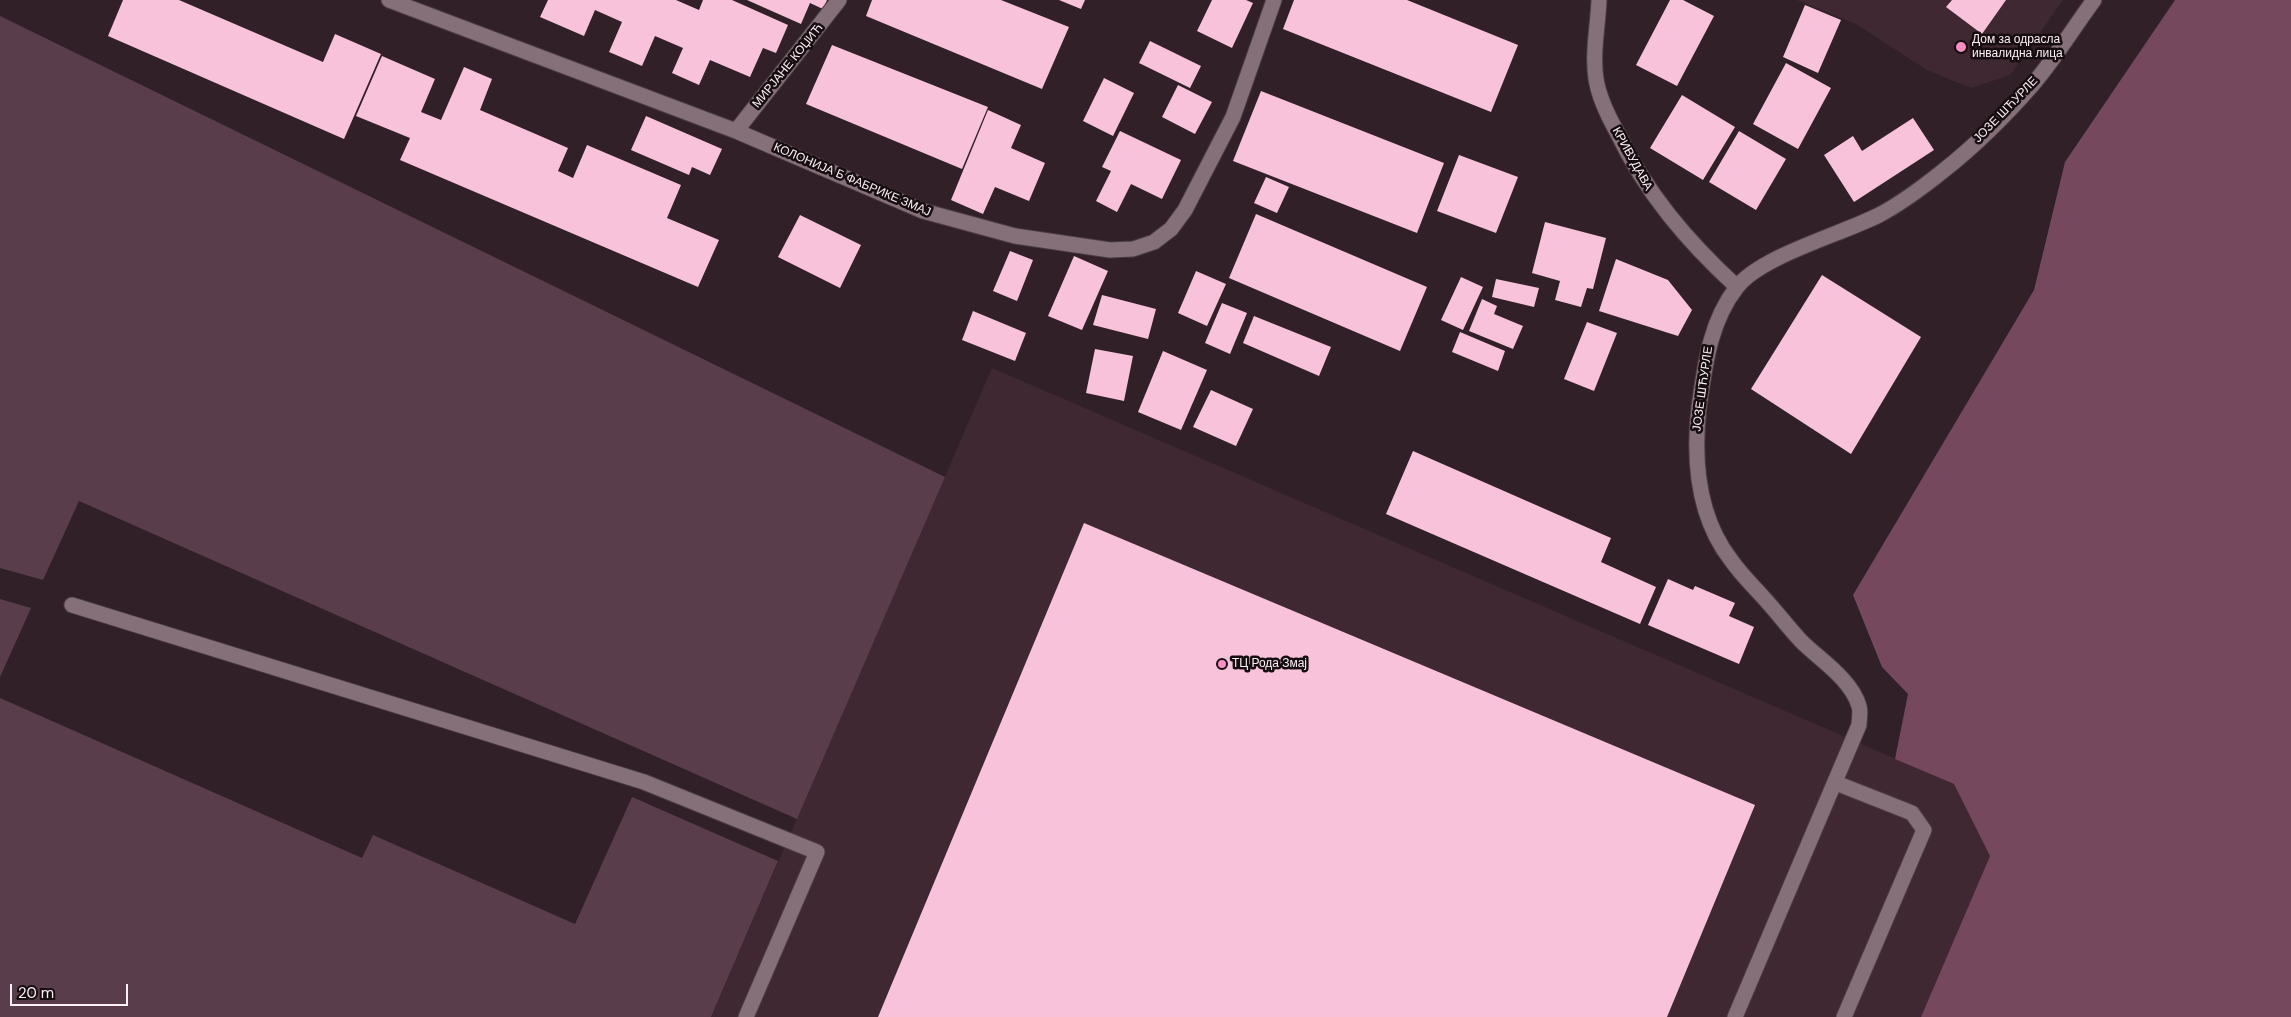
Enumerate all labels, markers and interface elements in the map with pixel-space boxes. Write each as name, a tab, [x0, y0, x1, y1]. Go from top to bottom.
street label: МИРЈАНЕ КОЏИЋ	[750, 21, 826, 111]
place label: Дом за одрасла инвалидна лица	[1972, 33, 2063, 61]
marker: Дом за одрасла инвалидна лица	[1954, 40, 1968, 54]
street label: ЈОЗЕ ШЋУРЛЕ	[1971, 74, 2041, 146]
street label: КРИВУДАВА	[1609, 125, 1655, 193]
street label: КОЛОНИЈА Б ФАБРИКЕ ЗМАЈ	[771, 140, 933, 220]
street label: ЈОЗЕ ШЋУРЛЕ	[1690, 345, 1716, 433]
place label: ТЦ Рода Змај	[1232, 657, 1307, 671]
marker: ТЦ Рода Змај	[1216, 658, 1228, 670]
scale bar	[12, 974, 130, 1006]
text: 20 m	[18, 983, 54, 1003]

